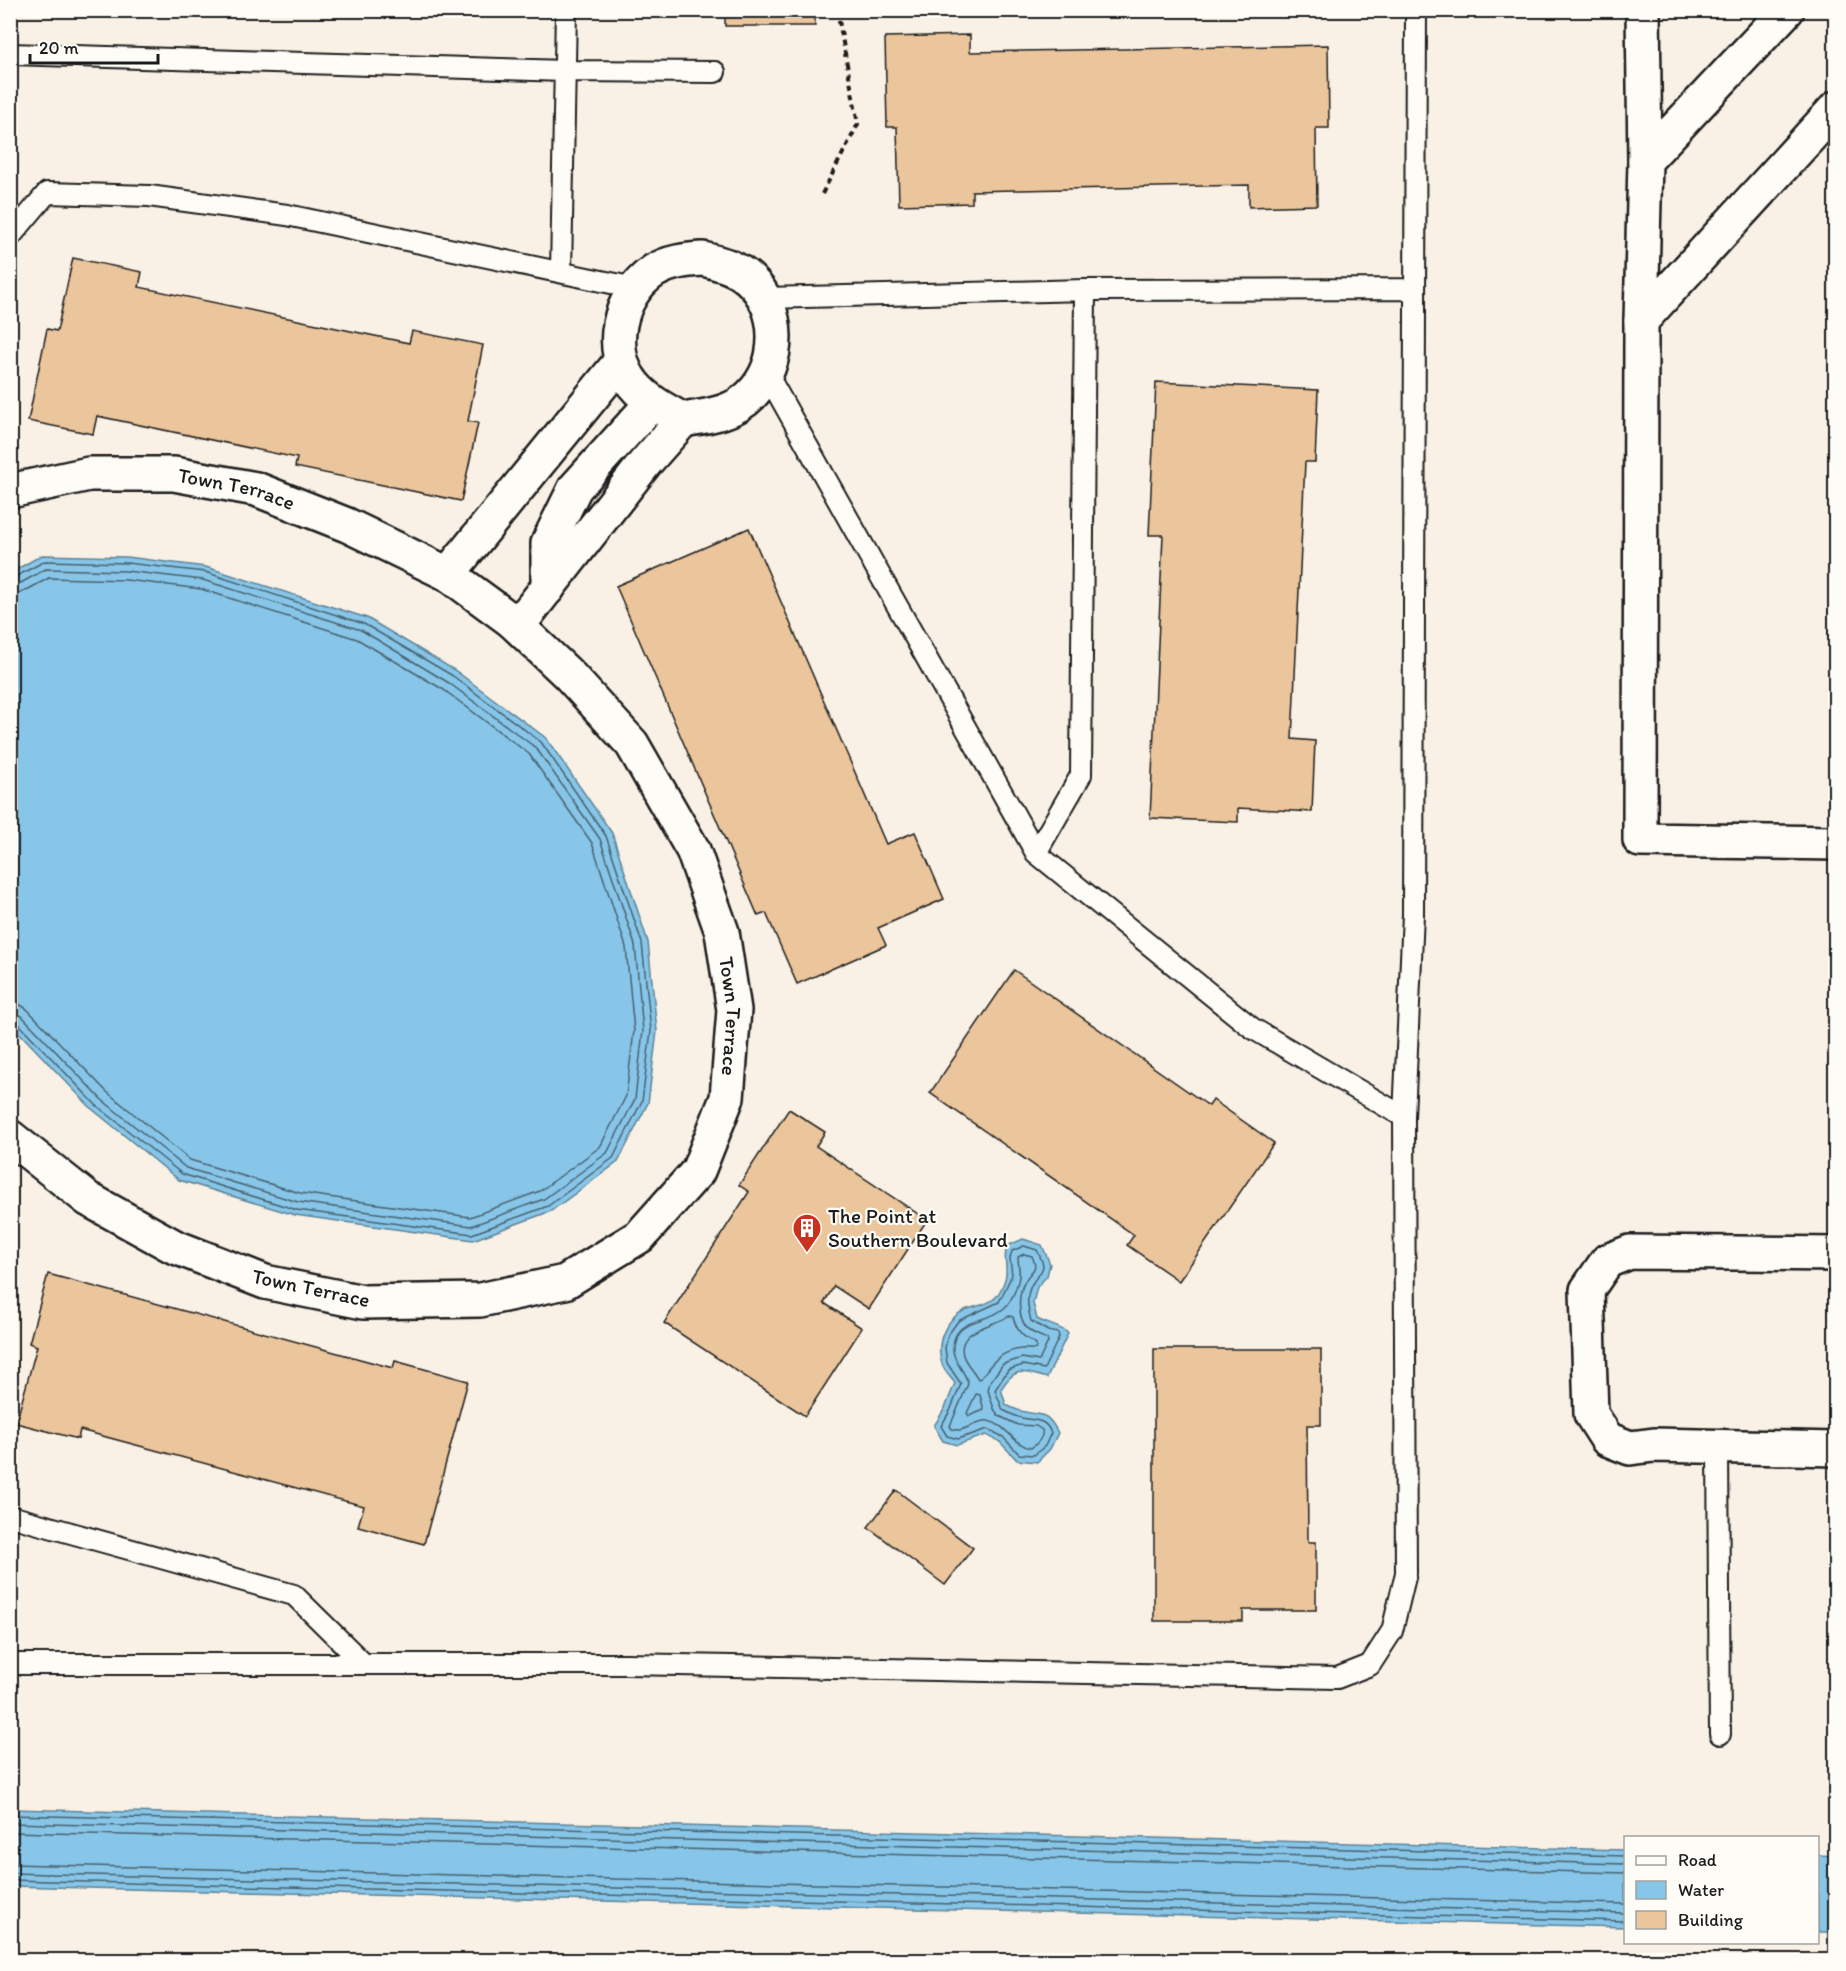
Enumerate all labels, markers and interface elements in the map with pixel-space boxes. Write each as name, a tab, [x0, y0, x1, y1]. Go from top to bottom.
scale bar	[30, 27, 158, 65]
text: 20 m	[39, 37, 79, 59]
street label: Town Terrace	[176, 462, 299, 515]
street label: Town Terrace	[714, 955, 747, 1077]
place label: The Point at Southern Boulevard	[828, 1203, 1008, 1252]
building icon: The Point at Southern Boulevard	[791, 1212, 823, 1254]
street label: Town Terrace	[250, 1263, 372, 1312]
legend	[1624, 1836, 1819, 1944]
text: Road	[1678, 1849, 1717, 1871]
text: Water	[1678, 1879, 1724, 1901]
text: Building	[1678, 1909, 1744, 1931]

